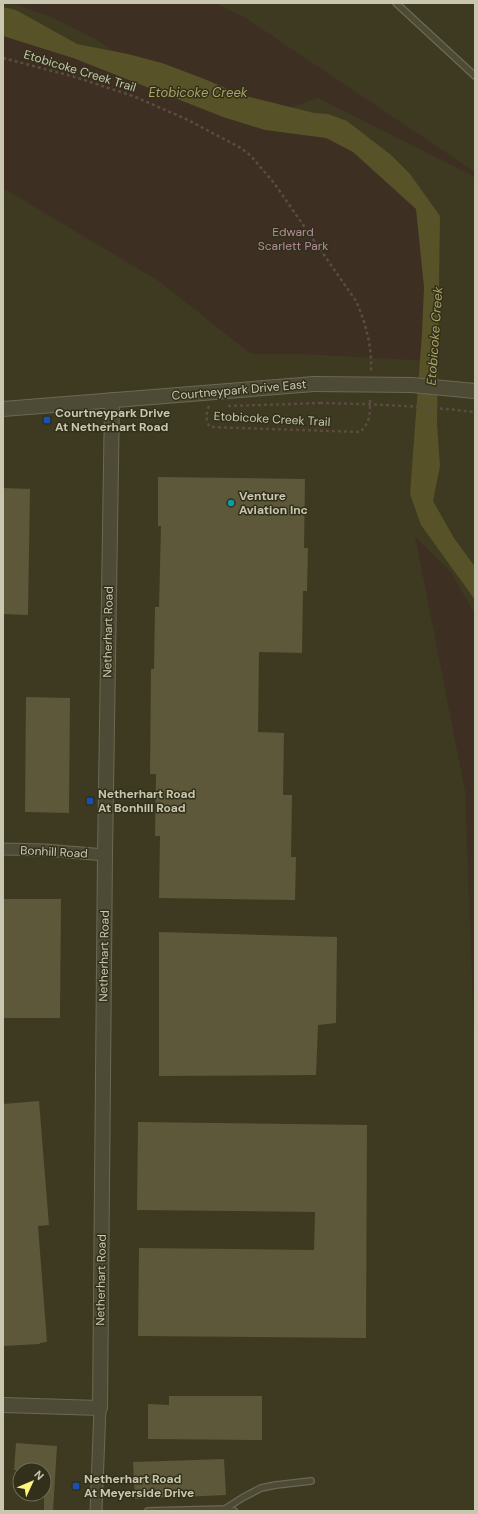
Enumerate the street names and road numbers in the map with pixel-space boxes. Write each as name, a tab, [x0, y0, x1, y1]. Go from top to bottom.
street label: Etobicoke Creek Trail	[22, 46, 138, 96]
street label: Courtneypark Drive East	[171, 376, 307, 404]
street label: Etobicoke Creek Trail	[213, 408, 331, 430]
street label: Netherhart Road	[99, 586, 117, 678]
street label: Bonhill Road	[20, 842, 88, 862]
street label: Netherhart Road	[95, 910, 113, 1002]
street label: Netherhart Road	[92, 1234, 110, 1326]

